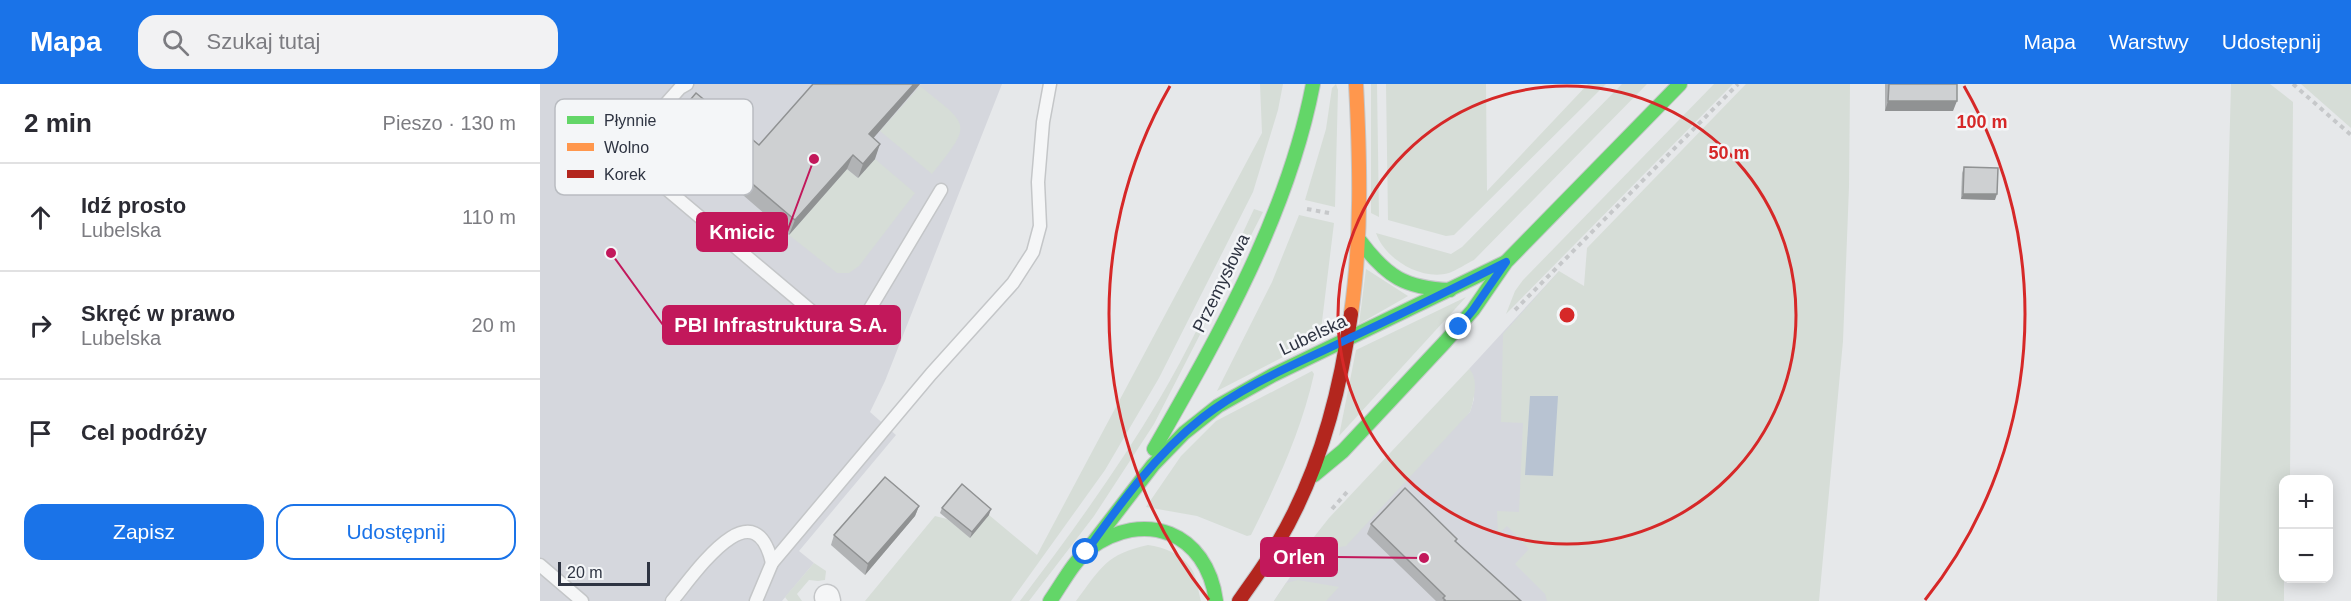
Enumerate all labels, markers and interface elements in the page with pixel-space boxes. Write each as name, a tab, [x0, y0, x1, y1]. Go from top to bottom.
search box	[138, 15, 558, 69]
text: Mapa	[30, 26, 102, 57]
icon: search	[159, 26, 192, 59]
text: Szukaj tutaj	[207, 29, 320, 54]
text: Mapa	[2024, 30, 2076, 53]
text: Warstwy	[2109, 30, 2189, 53]
text: Udostępnij	[2222, 30, 2321, 53]
legend	[555, 99, 753, 195]
text: 2 min	[24, 108, 92, 138]
text: Pieszo · 130 m	[383, 112, 516, 134]
text: Płynnie	[604, 112, 657, 129]
text: 100 m	[1956, 112, 2008, 132]
text: Wolno	[604, 139, 649, 156]
text: 50 m	[1708, 143, 1750, 163]
text: Korek	[604, 166, 647, 183]
text: Idź prosto	[81, 193, 186, 218]
icon: ahead	[24, 201, 57, 234]
text: 110 m	[462, 206, 516, 228]
callout: Kmicic	[697, 213, 787, 251]
text: Lubelska	[81, 219, 161, 241]
text: Kmicic	[709, 221, 775, 243]
street label: Przemysłowa	[1189, 230, 1254, 335]
text: Skręć w prawo	[81, 301, 235, 326]
centre of rings	[1557, 305, 1577, 325]
callout: PBI Infrastruktura S.A.	[663, 306, 900, 344]
icon: right	[24, 309, 57, 342]
street label: Lubelska	[1276, 310, 1351, 359]
route end	[1445, 313, 1471, 339]
text: 20 m	[472, 314, 516, 336]
text: PBI Infrastruktura S.A.	[674, 314, 888, 336]
text: Lubelska	[81, 327, 161, 349]
icon: arrive	[24, 417, 57, 450]
text: Cel podróży	[81, 420, 207, 445]
map controls	[2279, 475, 2333, 583]
button: +	[2279, 475, 2333, 529]
button: Zapisz	[24, 504, 264, 560]
button: Udostępnij	[276, 504, 516, 560]
button: −	[2279, 529, 2333, 583]
route start	[1072, 538, 1098, 564]
callout: Orlen	[1261, 538, 1337, 576]
text: Orlen	[1273, 546, 1325, 568]
scale bar	[558, 559, 650, 586]
text: 20 m	[567, 564, 603, 581]

